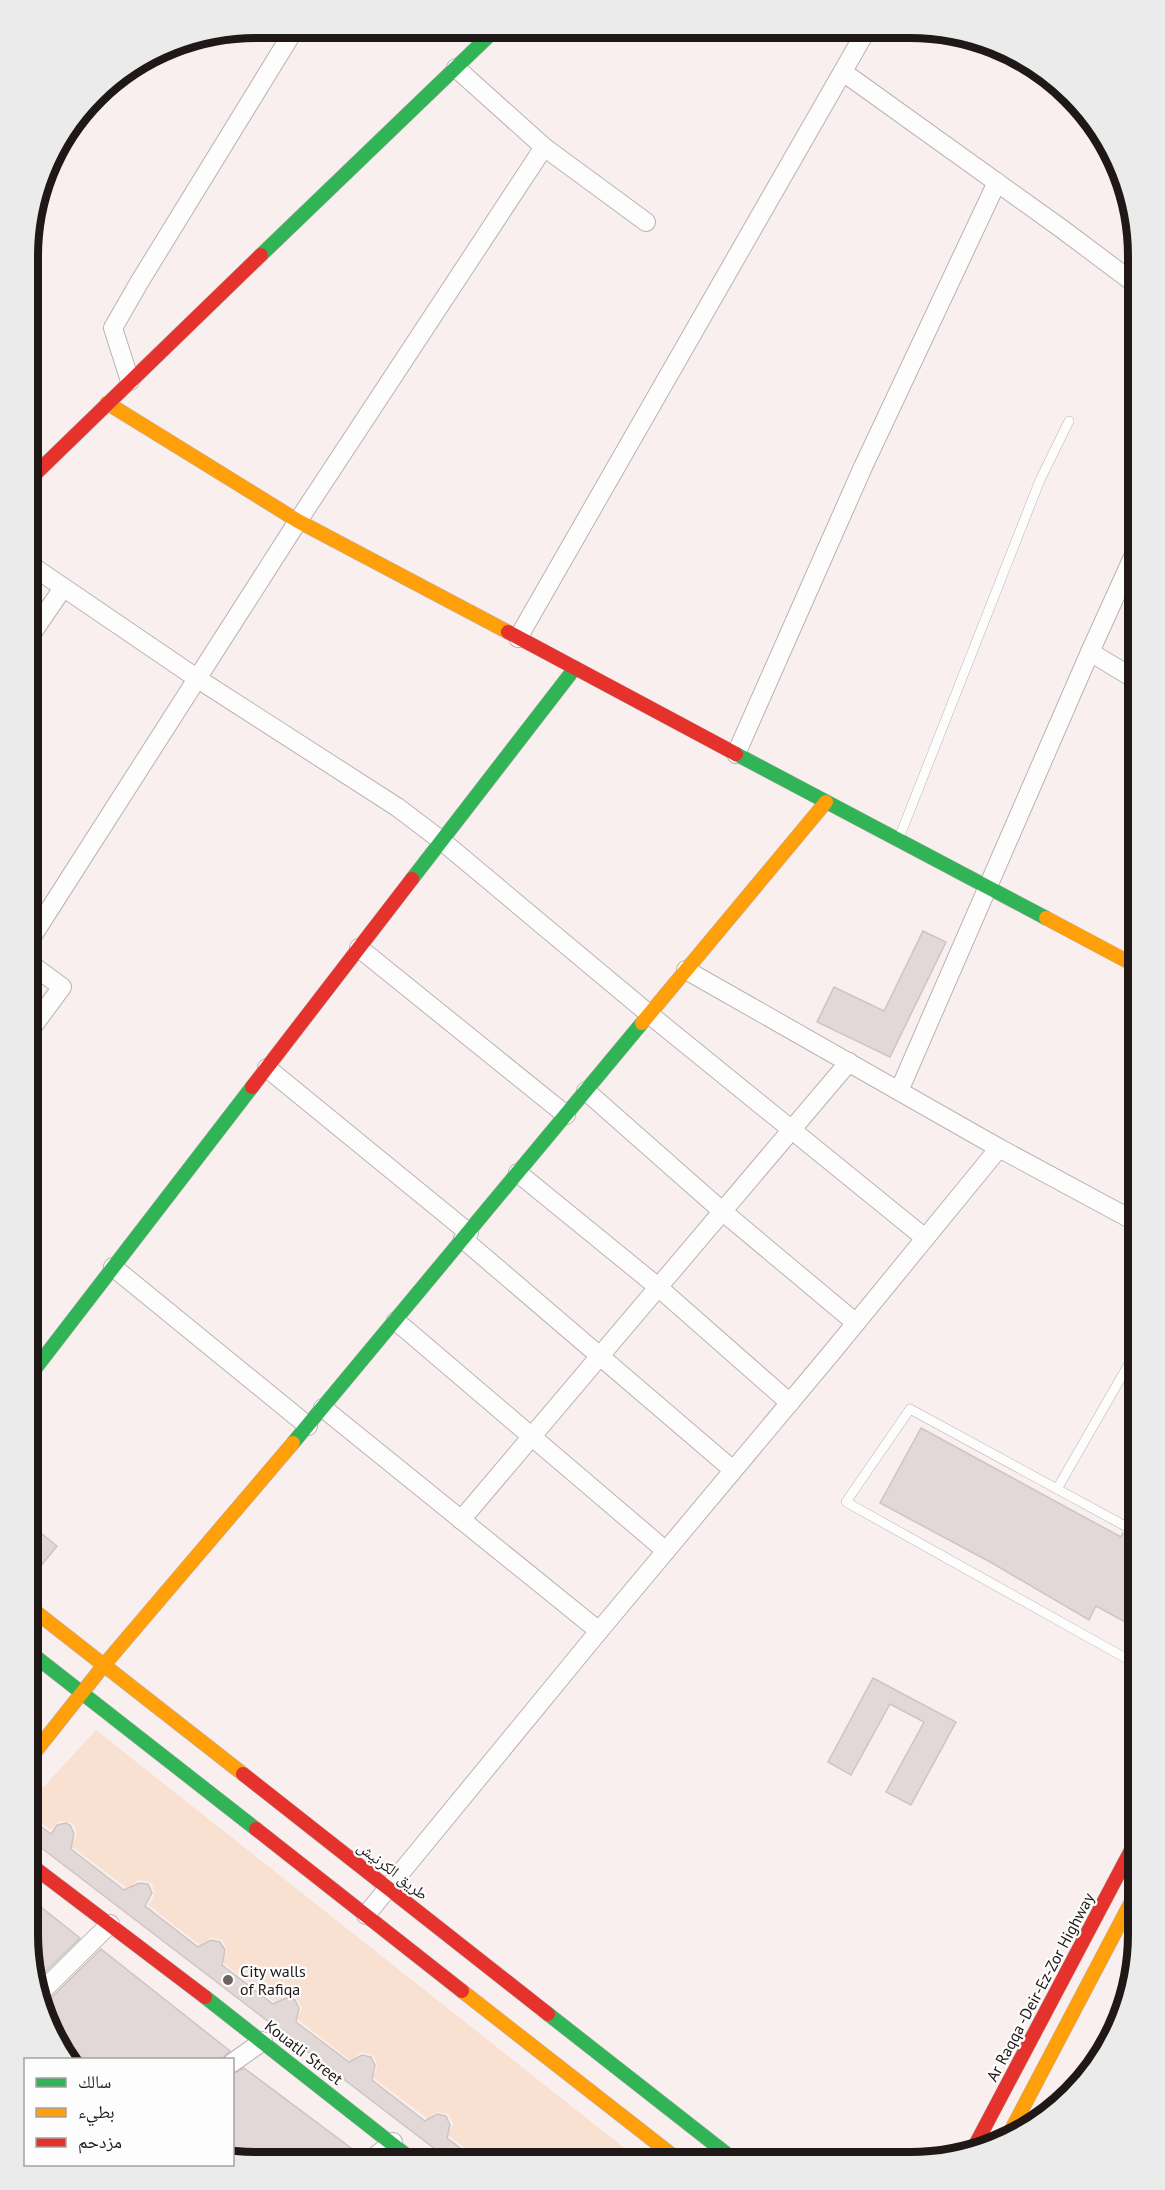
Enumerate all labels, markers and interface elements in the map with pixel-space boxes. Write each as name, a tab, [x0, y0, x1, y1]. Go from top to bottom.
street label: طريق الكرنيش	[353, 1836, 432, 1905]
street label: Ar Raqqa -Deir-Ez-Zor Highway	[982, 1889, 1099, 2085]
place label: City walls of Rafiqa	[240, 1961, 306, 1999]
marker: City walls of Rafiqa	[221, 1973, 235, 1987]
street label: Kouatli Street	[261, 2015, 348, 2089]
legend	[24, 2058, 234, 2166]
text: سالك	[78, 2070, 111, 2093]
text: بطيء	[78, 2100, 115, 2127]
text: مزدحم	[78, 2130, 122, 2154]

